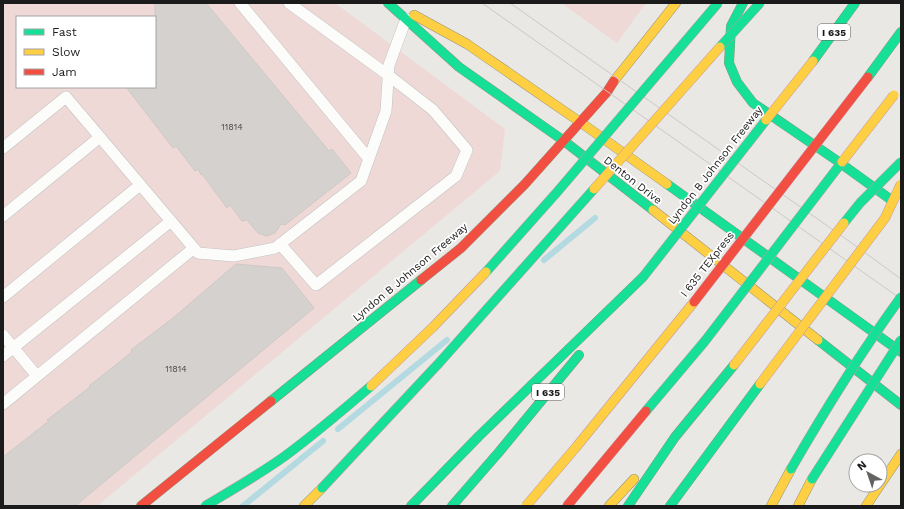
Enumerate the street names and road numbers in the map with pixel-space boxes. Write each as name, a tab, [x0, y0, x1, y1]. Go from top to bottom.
road number: I 635	[818, 24, 850, 40]
street label: Lyndon B Johnson Freeway	[665, 104, 766, 227]
street label: Denton Drive	[601, 154, 664, 207]
street label: Lyndon B Johnson Freeway	[350, 220, 471, 324]
street label: I 635 TEXpress	[678, 229, 737, 300]
road number: I 635	[532, 384, 564, 400]

